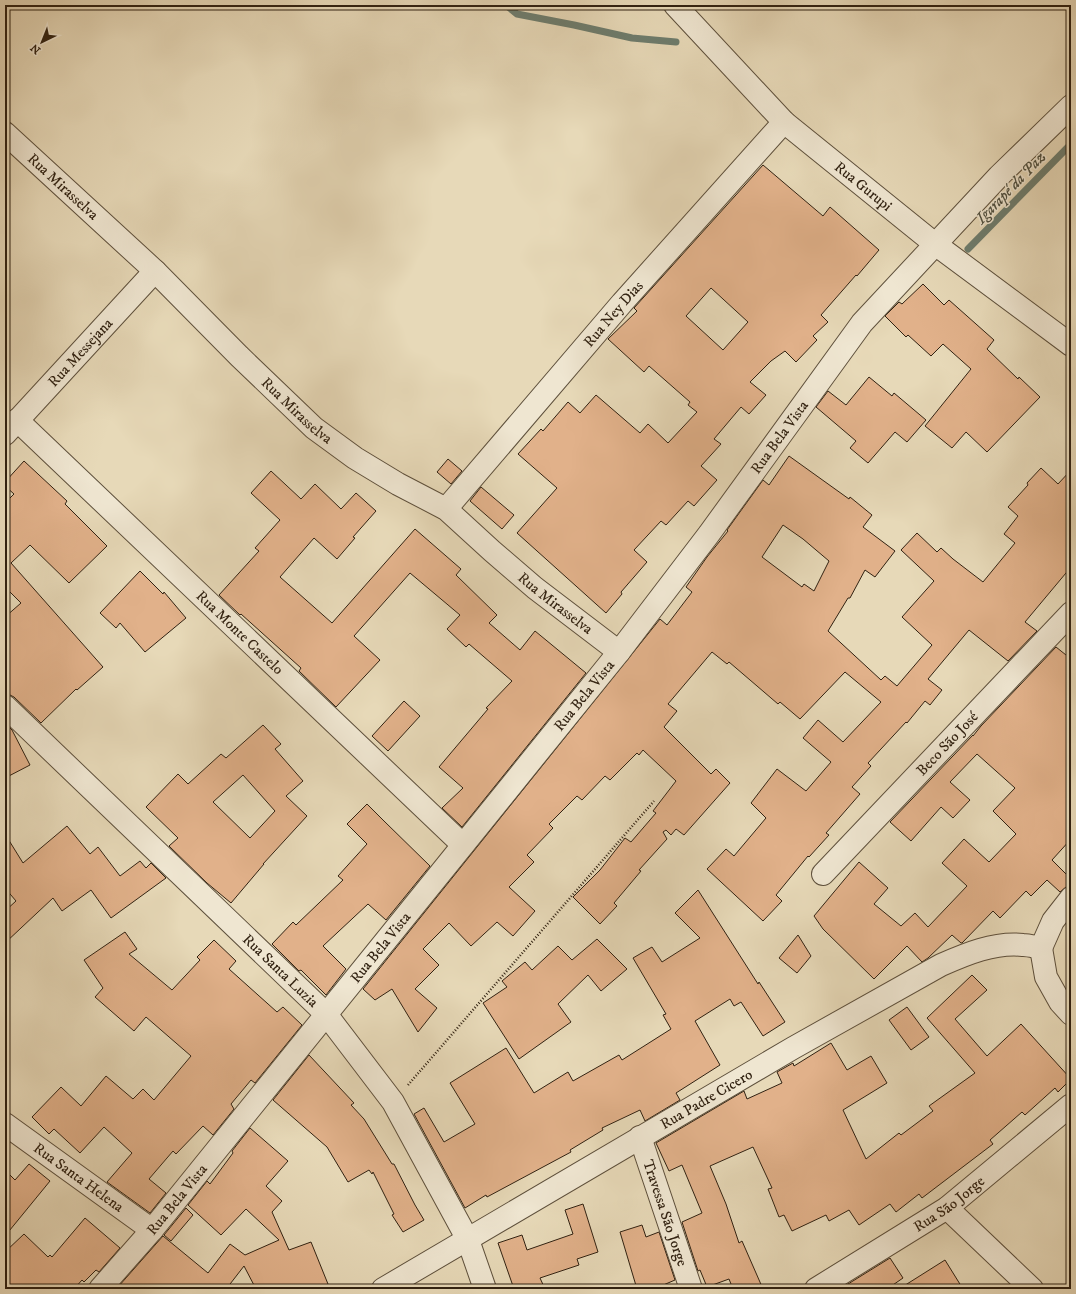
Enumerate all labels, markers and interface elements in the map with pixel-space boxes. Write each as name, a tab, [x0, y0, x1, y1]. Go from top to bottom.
north arrow	[22, 22, 62, 62]
text: N	[28, 40, 44, 57]
water label: Igarapé da Paz	[971, 147, 1050, 229]
street label: Rua Mirasselva	[23, 149, 103, 225]
street label: Rua Gurupi	[830, 158, 896, 216]
street label: Rua Ney Dias	[580, 277, 647, 351]
street label: Rua Messejana	[44, 314, 117, 391]
street label: Rua Mirasselva	[257, 374, 337, 449]
street label: Rua Bela Vista	[747, 396, 813, 478]
street label: Rua Mirasselva	[514, 568, 597, 639]
street label: Rua Monte Castelo	[192, 587, 287, 679]
street label: Rua Bela Vista	[550, 656, 619, 735]
street label: Beco São José	[912, 707, 983, 780]
street label: Rua Bela Vista	[346, 908, 416, 987]
street label: Rua Santa Luzia	[238, 930, 323, 1012]
street label: Rua Padre Cicero	[657, 1065, 756, 1134]
street label: Rua Santa Helena	[30, 1139, 128, 1217]
street label: Travessa São Jorge	[638, 1157, 692, 1269]
street label: Rua Bela Vista	[143, 1160, 212, 1239]
street label: Rua São Jorge	[910, 1172, 989, 1236]

